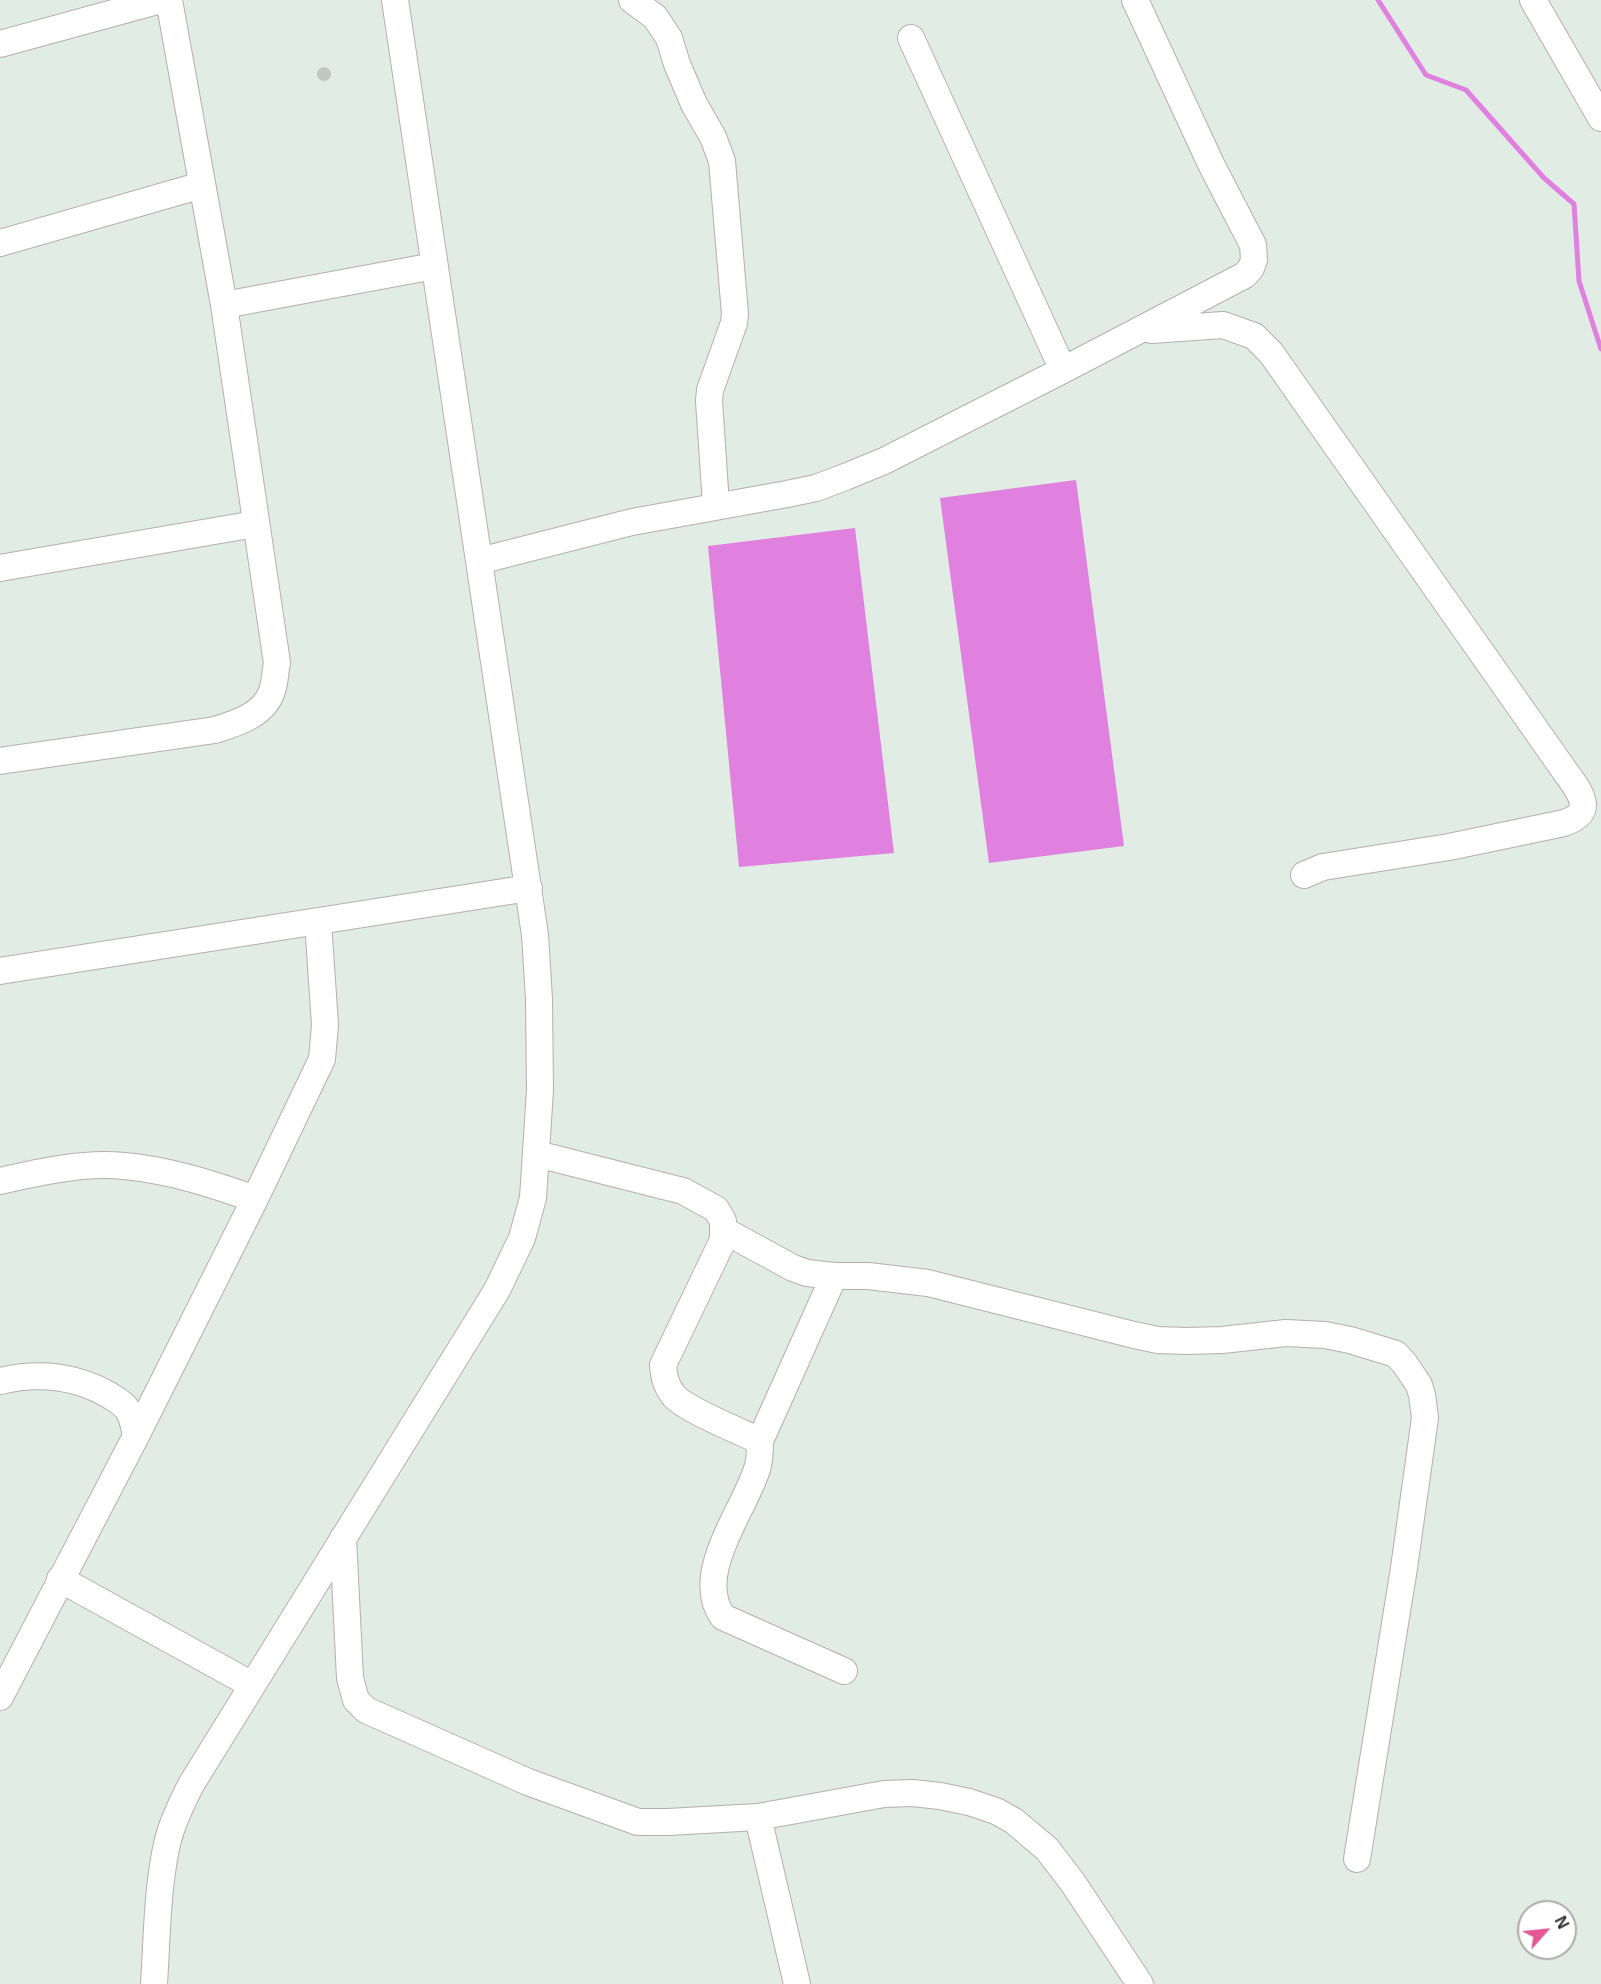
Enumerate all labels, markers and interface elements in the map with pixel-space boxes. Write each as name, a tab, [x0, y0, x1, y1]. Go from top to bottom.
north arrow	[1517, 1900, 1577, 1960]
text: N	[1552, 1913, 1572, 1932]

